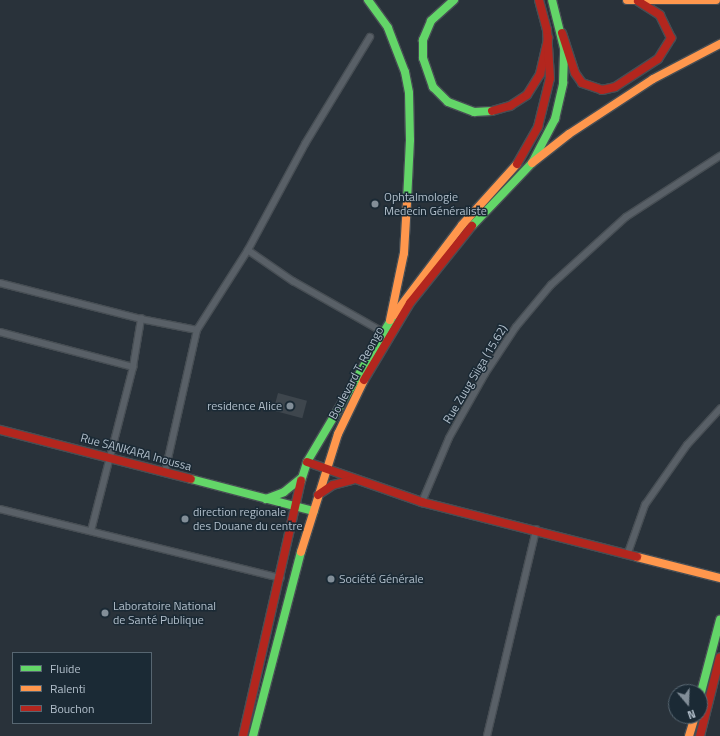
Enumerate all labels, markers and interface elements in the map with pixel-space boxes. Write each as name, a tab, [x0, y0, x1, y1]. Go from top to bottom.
place label: Ophtalmologie Medecin Généraliste	[384, 190, 487, 218]
marker: Ophtalmologie Medecin Généraliste	[369, 198, 381, 210]
street label: Rue Zuug Siiga (15.62)	[440, 322, 510, 426]
street label: Boulevard T. Reongo	[325, 324, 387, 422]
place label: residence Alice	[207, 399, 282, 413]
marker: residence Alice	[285, 401, 295, 411]
street label: Rue SANKARA Inoussa	[79, 430, 193, 474]
place label: direction regionale des Douane du centre	[193, 505, 303, 533]
marker: direction regionale des Douane du centre	[180, 514, 190, 524]
place label: Société Générale	[339, 572, 424, 586]
marker: Société Générale	[326, 574, 336, 584]
place label: Laboratoire National de Santé Publique	[113, 599, 216, 627]
marker: Laboratoire National de Santé Publique	[100, 608, 110, 618]
legend	[12, 652, 152, 724]
text: Fluide	[50, 659, 81, 678]
text: Ralenti	[50, 679, 85, 698]
north arrow	[668, 684, 708, 724]
text: Bouchon	[50, 699, 95, 718]
text: N	[685, 706, 698, 723]

